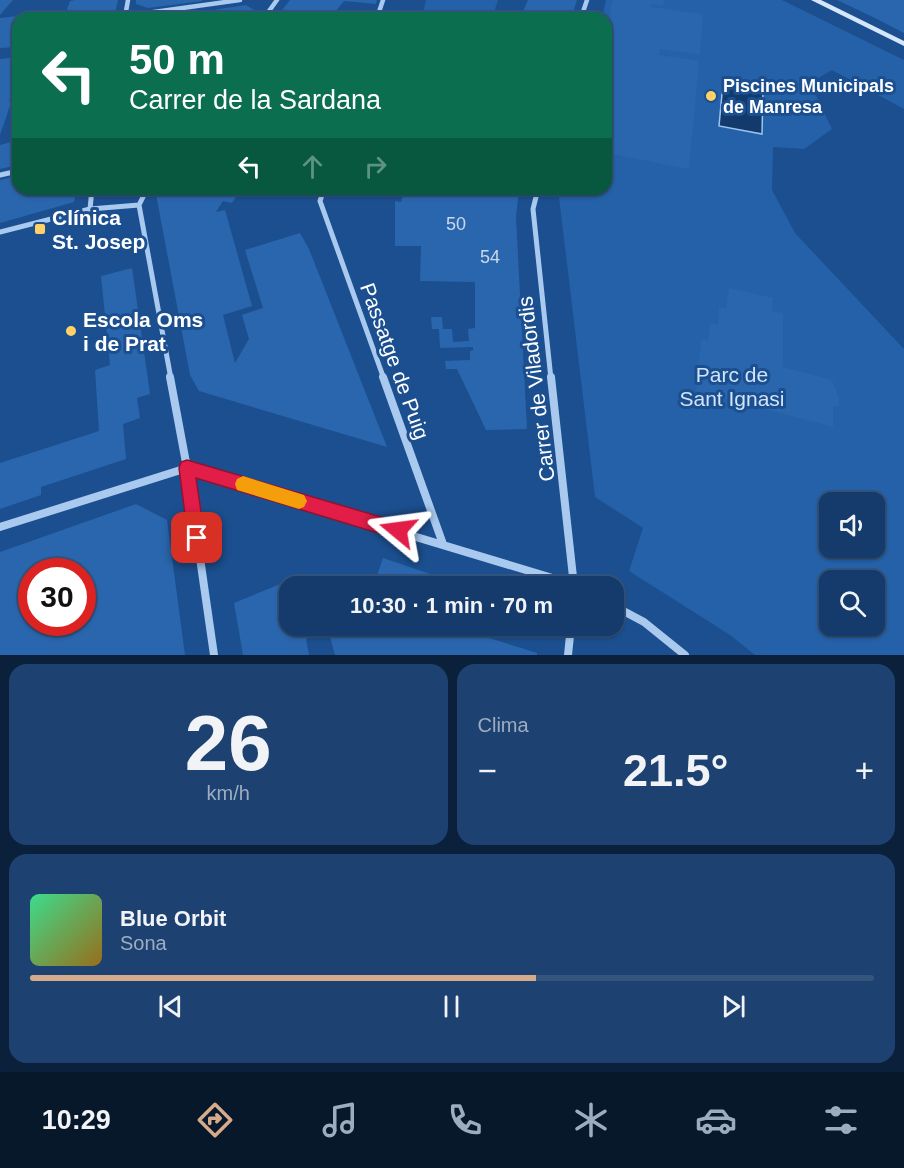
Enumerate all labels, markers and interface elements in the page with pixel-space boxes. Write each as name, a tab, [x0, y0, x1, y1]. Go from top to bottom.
icon: left	[30, 36, 108, 114]
text: 50 m	[129, 36, 225, 83]
place label: Piscines Municipals de Manresa	[723, 76, 894, 117]
text: Carrer de la Sardana	[129, 85, 381, 115]
marker: Piscines Municipals de Manresa	[704, 89, 718, 103]
icon: left	[233, 150, 266, 183]
icon: ahead	[296, 150, 329, 183]
icon: right	[359, 150, 392, 183]
place label: Clínica St. Josep	[52, 206, 145, 253]
house number: 50	[446, 214, 466, 234]
marker: Clínica St. Josep	[33, 222, 47, 236]
house number: 54	[480, 247, 500, 267]
street label: Passatge de Puig	[356, 280, 434, 442]
street label: Carrer de Viladordis	[513, 295, 559, 483]
place label: Escola Oms i de Prat	[83, 308, 203, 355]
marker: Escola Oms i de Prat	[64, 324, 78, 338]
park label: Parc de Sant Ignasi	[679, 363, 785, 410]
map controls	[819, 492, 885, 636]
button: sound	[819, 492, 885, 558]
position arrow	[366, 498, 430, 562]
pin	[171, 512, 222, 563]
icon: arrive	[180, 521, 213, 554]
speed limit sign: 30	[18, 558, 96, 636]
button: search	[819, 570, 885, 636]
text: 10:30 · 1 min · 70 m	[350, 593, 553, 618]
text: 26	[185, 699, 272, 787]
text: Clima	[478, 714, 529, 736]
text: 21.5°	[623, 745, 729, 796]
text: −	[478, 752, 497, 789]
text: +	[855, 752, 874, 789]
text: km/h	[207, 782, 250, 804]
text: Blue Orbit	[120, 906, 226, 931]
text: Sona	[120, 932, 167, 954]
icon: previous	[154, 990, 187, 1023]
icon: pause	[435, 990, 468, 1023]
icon: next	[717, 990, 750, 1023]
icon: directions	[194, 1099, 236, 1141]
icon: music	[319, 1099, 361, 1141]
icon: phone	[444, 1099, 486, 1141]
icon: climate	[570, 1099, 612, 1141]
icon: car	[695, 1099, 737, 1141]
icon: filters	[820, 1099, 862, 1141]
text: 10:29	[42, 1105, 111, 1135]

